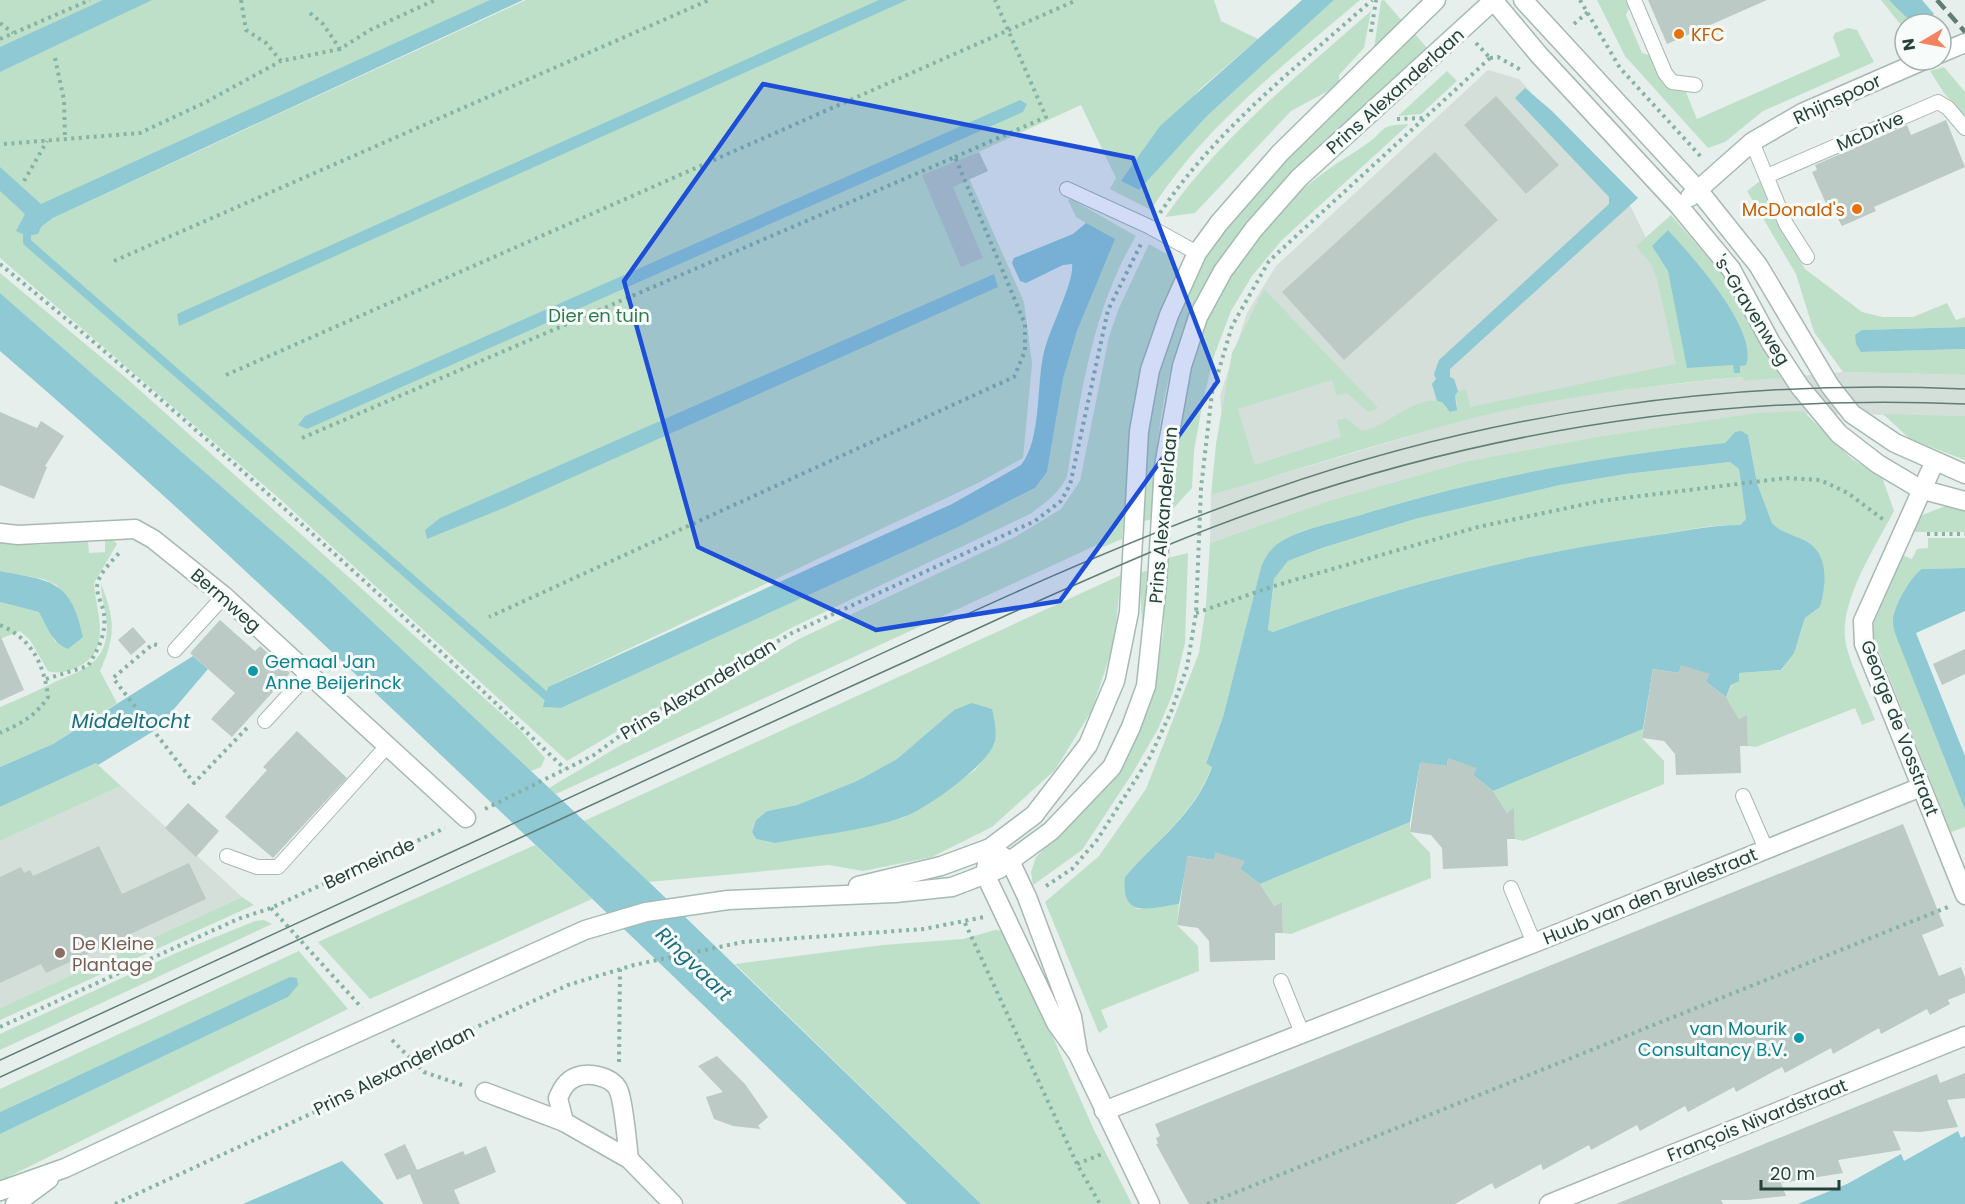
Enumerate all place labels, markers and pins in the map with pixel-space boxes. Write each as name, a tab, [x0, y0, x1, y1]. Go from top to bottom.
place label: KFC	[1691, 22, 1725, 47]
marker: KFC	[1672, 27, 1686, 41]
place label: McDonald's	[1742, 197, 1845, 222]
marker: McDonald's	[1850, 202, 1864, 216]
place label: Gemaal Jan Anne Beijerinck	[265, 649, 402, 695]
marker: Gemaal Jan Anne Beijerinck	[246, 664, 260, 678]
place label: De Kleine Plantage	[72, 931, 154, 977]
marker: De Kleine Plantage	[53, 946, 67, 960]
place label: van Mourik Consultancy B.V.	[1638, 1016, 1788, 1062]
marker: van Mourik Consultancy B.V.	[1792, 1031, 1806, 1045]

